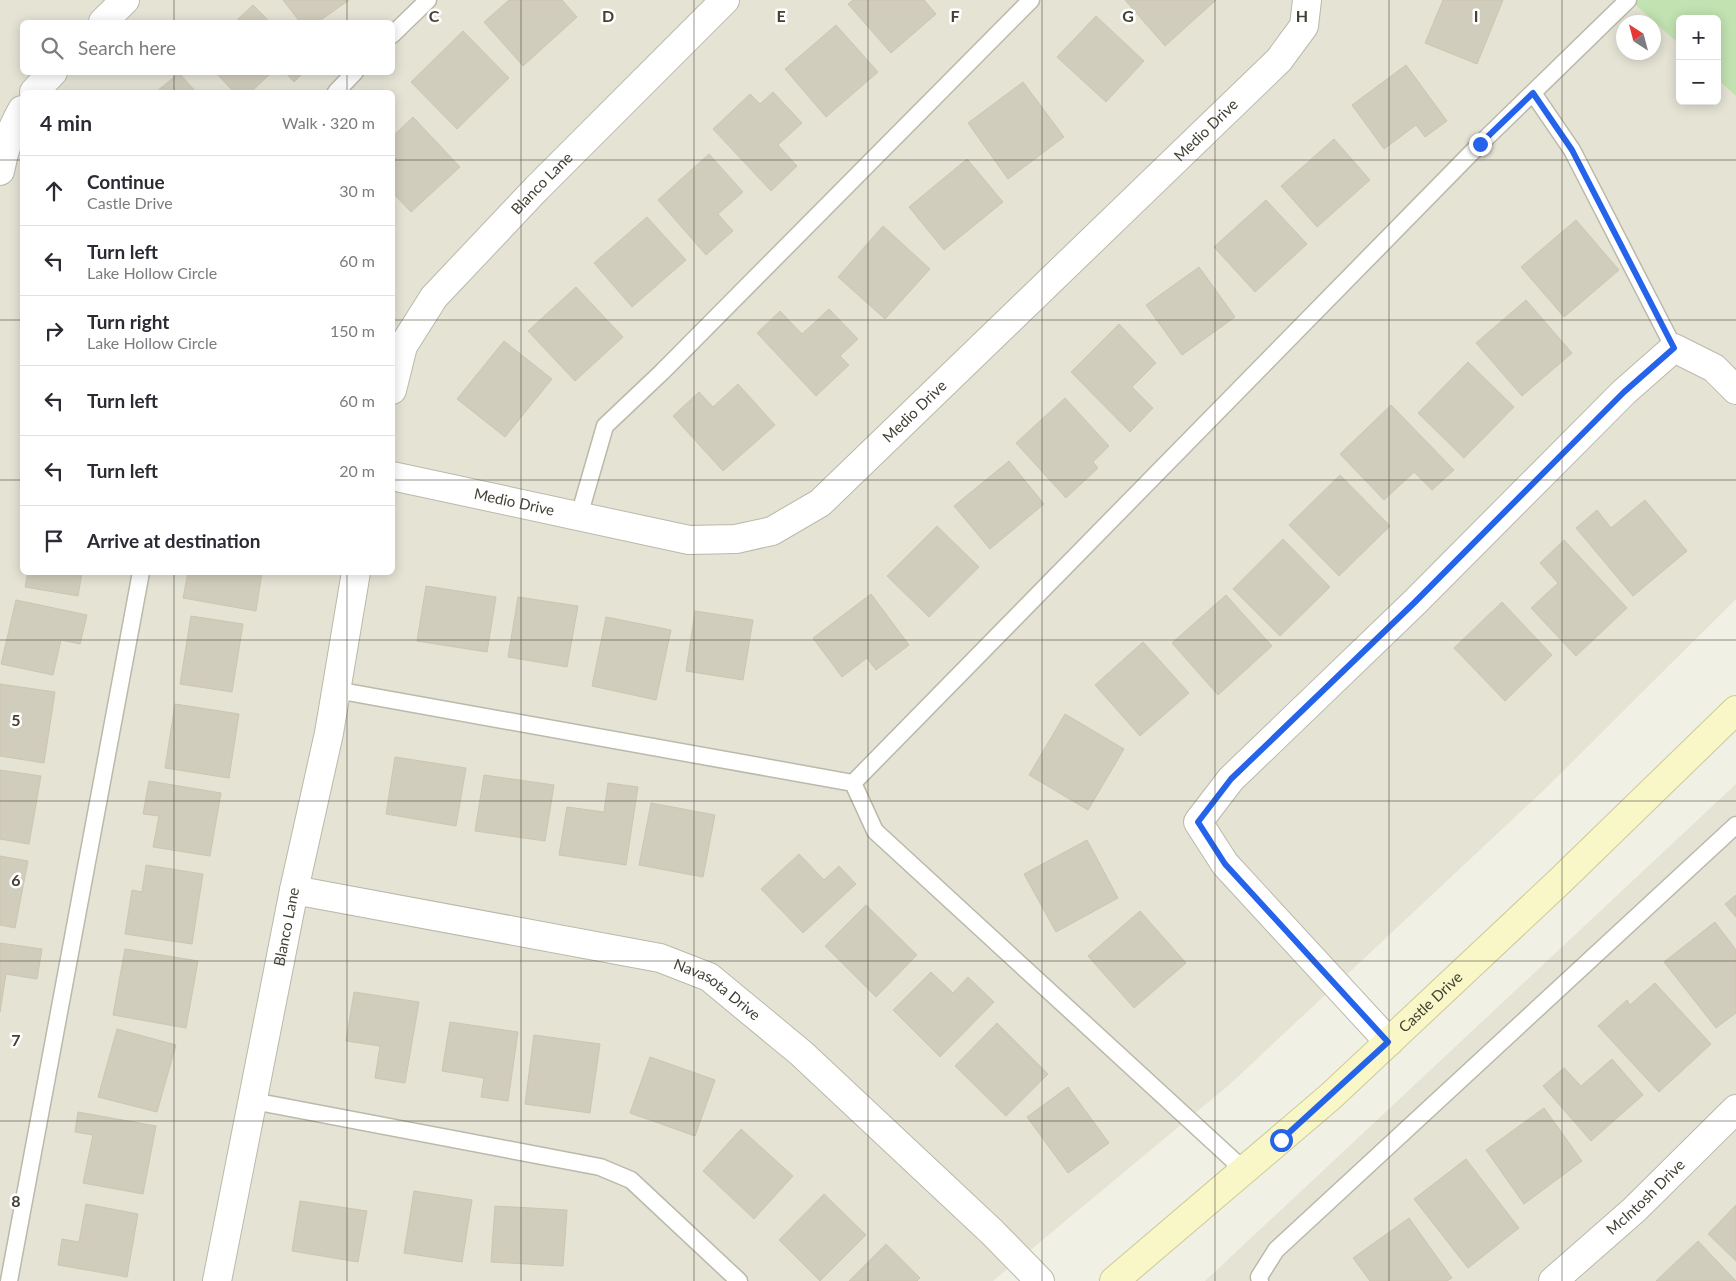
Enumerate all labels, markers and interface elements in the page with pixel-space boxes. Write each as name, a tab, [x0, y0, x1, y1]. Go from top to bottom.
text: C	[429, 6, 440, 25]
text: D	[602, 6, 614, 25]
text: E	[776, 6, 786, 25]
text: F	[950, 6, 960, 25]
text: G	[1122, 6, 1134, 25]
text: H	[1296, 6, 1308, 25]
text: I	[1474, 6, 1478, 25]
north arrow	[1616, 15, 1661, 60]
map controls	[1676, 15, 1721, 105]
button: +	[1676, 15, 1721, 60]
search box	[20, 20, 395, 75]
icon: search	[38, 34, 66, 62]
text: Search here	[78, 36, 176, 59]
button: −	[1676, 60, 1721, 105]
street label: Medio Drive	[1170, 95, 1241, 164]
text: 4 min	[40, 110, 92, 135]
text: Walk · 320 m	[282, 113, 375, 132]
route end	[1469, 133, 1492, 156]
street label: Blanco Lane	[507, 148, 576, 218]
text: Continue	[87, 170, 165, 193]
icon: ahead	[40, 177, 68, 205]
text: 30 m	[339, 181, 375, 200]
text: Castle Drive	[87, 193, 173, 212]
text: Turn left	[87, 240, 158, 263]
icon: left	[40, 247, 68, 275]
text: 60 m	[339, 251, 375, 270]
text: Lake Hollow Circle	[87, 263, 217, 282]
text: Turn right	[87, 310, 169, 333]
icon: right	[40, 317, 68, 345]
text: 150 m	[330, 321, 375, 340]
text: Lake Hollow Circle	[87, 333, 217, 352]
street label: Medio Drive	[878, 376, 950, 446]
icon: left	[40, 387, 68, 415]
text: Turn left	[87, 389, 158, 412]
text: 60 m	[339, 391, 375, 410]
icon: left	[40, 457, 68, 485]
text: Turn left	[87, 459, 158, 482]
text: 20 m	[339, 461, 375, 480]
street label: Medio Drive	[473, 484, 556, 519]
icon: arrive	[40, 527, 68, 555]
text: Arrive at destination	[87, 529, 260, 552]
text: 5	[11, 710, 21, 729]
text: 6	[11, 870, 21, 889]
street label: Blanco Lane	[269, 886, 302, 968]
street label: Navasota Drive	[671, 954, 765, 1024]
street label: Castle Drive	[1395, 967, 1466, 1036]
text: 7	[11, 1030, 21, 1049]
route start	[1270, 1129, 1293, 1152]
street label: McIntosh Drive	[1602, 1155, 1688, 1238]
text: 8	[11, 1191, 21, 1210]

